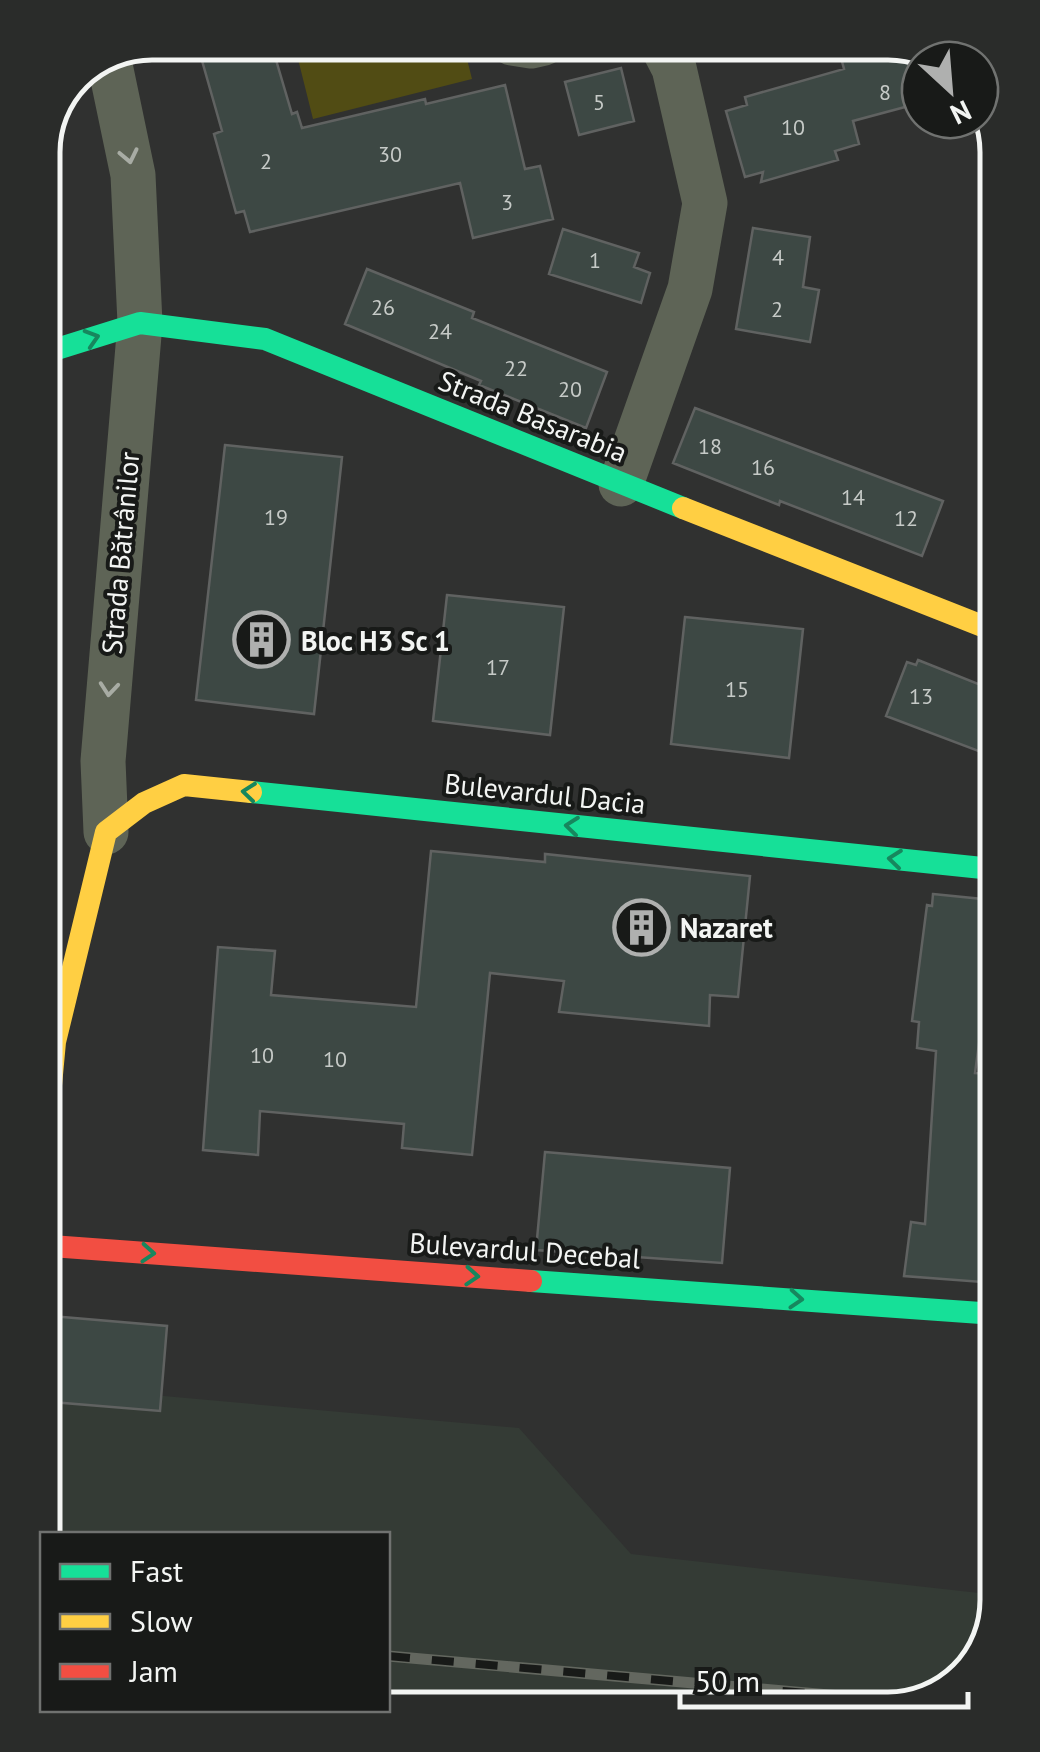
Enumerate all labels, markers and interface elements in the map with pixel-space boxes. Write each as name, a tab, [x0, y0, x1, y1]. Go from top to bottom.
north arrow	[900, 40, 1000, 140]
house number: 8	[879, 78, 891, 106]
house number: 5	[593, 88, 605, 116]
text: N	[945, 92, 978, 134]
house number: 10	[781, 113, 805, 141]
house number: 30	[378, 140, 402, 168]
one-way arrow	[117, 147, 138, 164]
house number: 2	[260, 147, 272, 175]
house number: 3	[501, 188, 513, 216]
house number: 4	[772, 243, 784, 271]
house number: 1	[589, 246, 601, 274]
house number: 26	[371, 293, 395, 321]
house number: 2	[771, 295, 783, 323]
house number: 24	[428, 317, 452, 345]
one-way arrow	[83, 329, 100, 350]
house number: 22	[504, 354, 528, 382]
street label: Strada Basarabia	[433, 361, 633, 471]
house number: 20	[558, 375, 582, 403]
house number: 18	[698, 432, 722, 460]
street label: Strada Bătrânilor	[93, 450, 147, 656]
house number: 16	[751, 453, 775, 481]
house number: 14	[841, 483, 865, 511]
house number: 19	[264, 503, 288, 531]
house number: 12	[894, 504, 918, 532]
building icon: Bloc H3 Sc 1	[232, 610, 292, 670]
place label: Bloc H3 Sc 1	[301, 622, 450, 659]
house number: 17	[486, 653, 510, 681]
house number: 15	[725, 675, 749, 703]
one-way arrow	[98, 681, 120, 697]
house number: 13	[909, 682, 933, 710]
street label: Bulevardul Dacia	[443, 764, 647, 822]
one-way arrow	[240, 782, 256, 804]
one-way arrow	[563, 816, 579, 837]
one-way arrow	[887, 849, 903, 870]
building icon: Nazaret	[611, 897, 671, 957]
place label: Nazaret	[680, 909, 773, 946]
house number: 10	[250, 1041, 274, 1069]
house number: 10	[323, 1045, 347, 1073]
street label: Bulevardul Decebal	[408, 1223, 642, 1277]
one-way arrow	[140, 1242, 156, 1263]
one-way arrow	[465, 1265, 481, 1286]
one-way arrow	[789, 1288, 805, 1310]
legend	[40, 1532, 390, 1712]
text: Fast	[130, 1551, 183, 1590]
text: Slow	[130, 1601, 193, 1640]
scale bar	[680, 1647, 968, 1709]
text: Jam	[128, 1651, 178, 1690]
text: 50 m	[695, 1661, 760, 1700]

